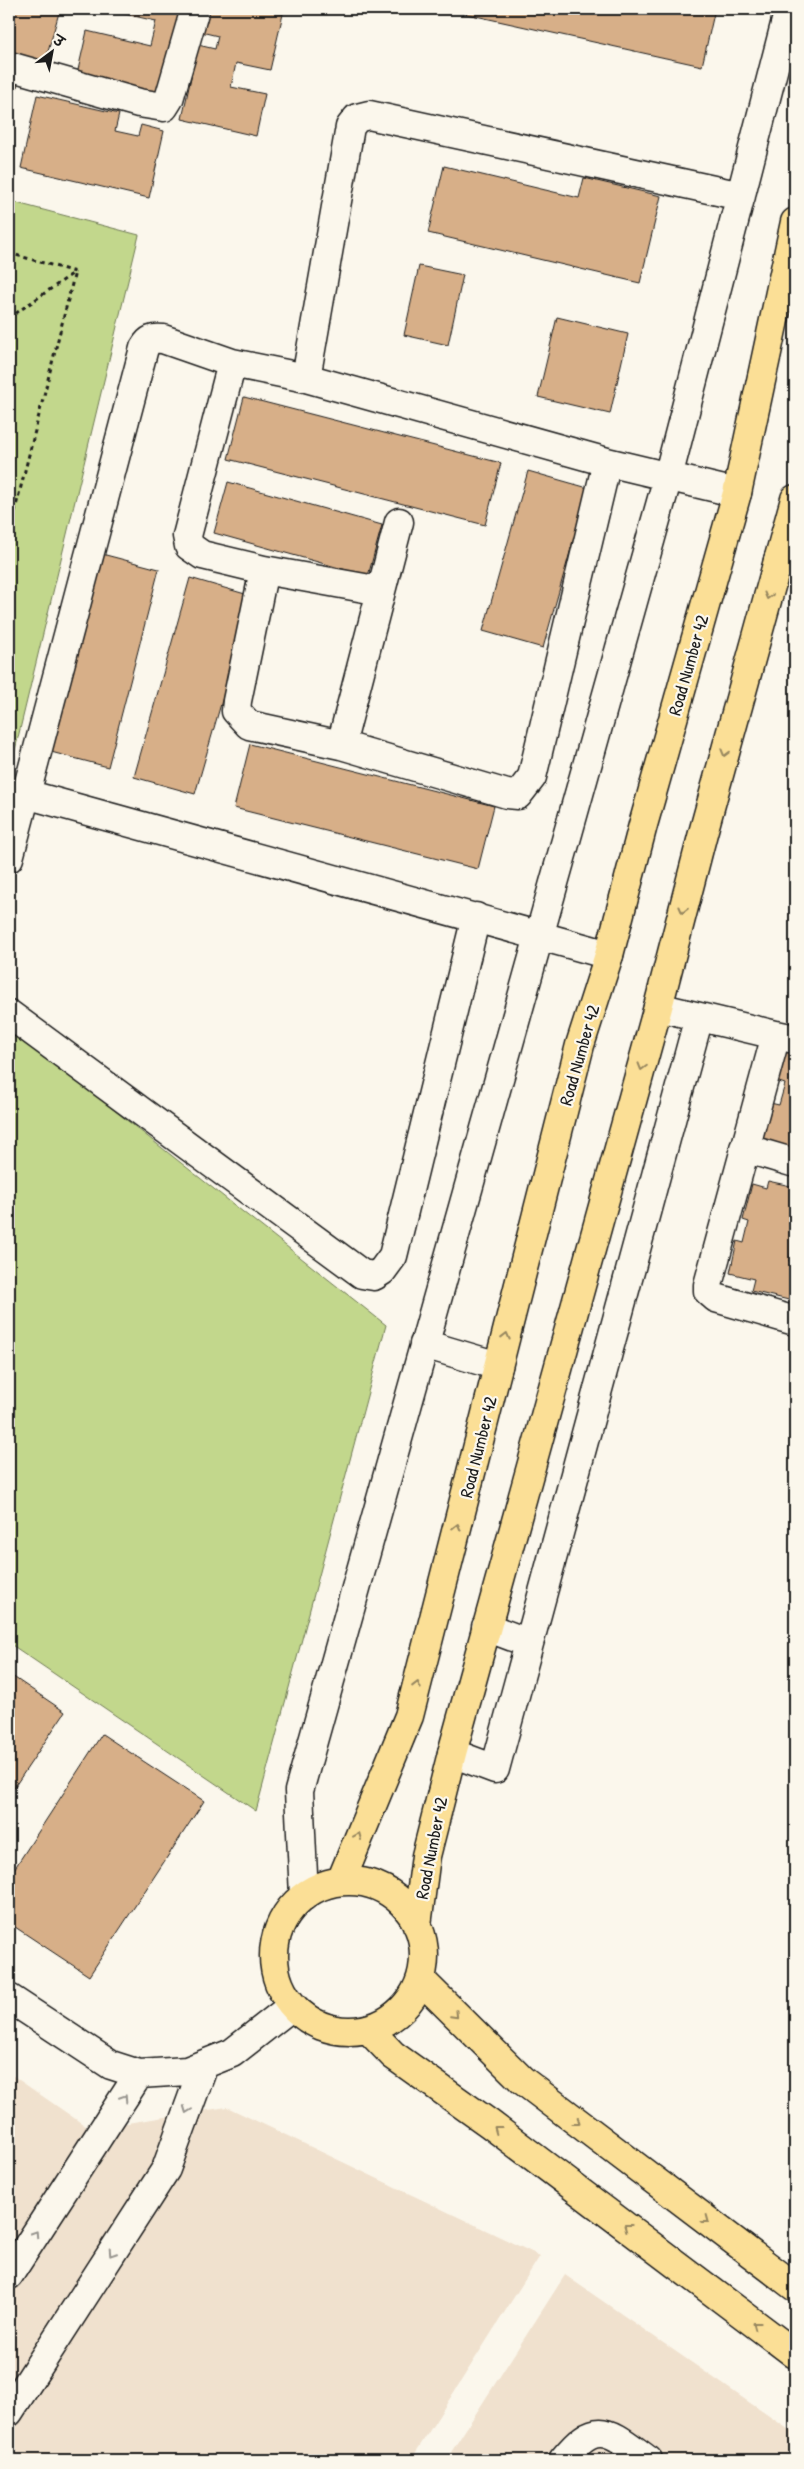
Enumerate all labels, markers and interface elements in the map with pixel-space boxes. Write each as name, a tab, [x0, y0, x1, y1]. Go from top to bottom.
north arrow	[28, 28, 78, 78]
text: उ	[48, 29, 70, 52]
one-way arrow	[764, 592, 774, 600]
street label: Road Number 42	[662, 611, 714, 718]
one-way arrow	[720, 748, 731, 757]
one-way arrow	[678, 905, 689, 914]
street label: Road Number 42	[553, 1001, 605, 1108]
one-way arrow	[637, 1062, 647, 1071]
one-way arrow	[500, 1331, 511, 1340]
street label: Road Number 42	[453, 1393, 503, 1500]
one-way arrow	[451, 1523, 462, 1532]
one-way arrow	[411, 1680, 422, 1689]
street label: Road Number 42	[409, 1794, 453, 1901]
one-way arrow	[352, 1832, 363, 1841]
one-way arrow	[449, 2010, 458, 2019]
one-way arrow	[117, 2094, 127, 2103]
one-way arrow	[183, 2105, 193, 2114]
one-way arrow	[571, 2116, 581, 2125]
one-way arrow	[494, 2127, 503, 2135]
one-way arrow	[700, 2214, 710, 2223]
one-way arrow	[623, 2224, 633, 2233]
one-way arrow	[29, 2230, 38, 2240]
one-way arrow	[109, 2248, 118, 2257]
one-way arrow	[752, 2322, 762, 2331]

